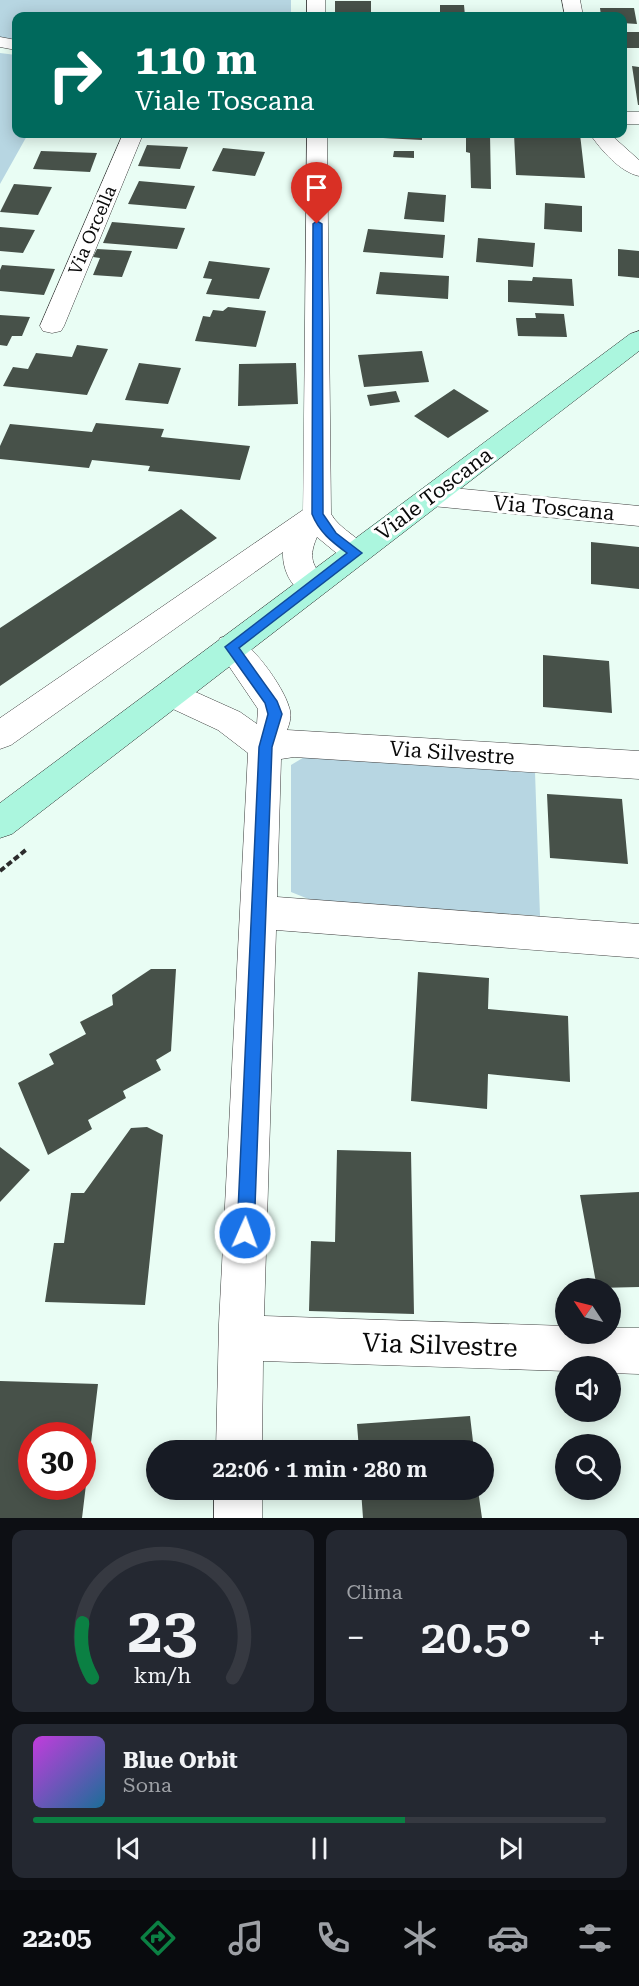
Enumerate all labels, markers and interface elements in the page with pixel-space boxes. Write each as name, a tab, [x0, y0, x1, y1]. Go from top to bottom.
text: 110 m	[135, 35, 257, 84]
icon: right	[36, 36, 114, 114]
text: Viale Toscana	[135, 85, 314, 117]
pin	[291, 162, 342, 224]
icon: arrive	[300, 171, 333, 204]
street label: Via Orcella	[64, 182, 120, 278]
street label: Viale Toscana	[371, 442, 497, 546]
street label: Via Toscana	[492, 491, 616, 525]
street label: Via Silvestre	[389, 737, 515, 769]
position arrow	[213, 1201, 277, 1265]
north arrow	[555, 1278, 621, 1344]
map controls	[555, 1278, 621, 1500]
street label: Via Silvestre	[362, 1327, 518, 1363]
button: sound	[555, 1356, 621, 1422]
speed limit sign: 30	[18, 1422, 96, 1500]
button: search	[555, 1434, 621, 1500]
text: 22:06 · 1 min · 280 m	[213, 1457, 427, 1482]
text: Clima	[347, 1580, 402, 1604]
text: 23	[128, 1594, 198, 1667]
text: 20.5°	[421, 1611, 532, 1664]
text: −	[347, 1618, 365, 1657]
text: +	[588, 1618, 606, 1657]
text: km/h	[134, 1663, 192, 1688]
text: Blue Orbit	[123, 1748, 238, 1773]
text: Sona	[123, 1773, 172, 1797]
icon: previous	[112, 1832, 145, 1865]
icon: pause	[303, 1832, 336, 1865]
icon: next	[494, 1832, 527, 1865]
icon: directions	[137, 1917, 179, 1959]
icon: music	[225, 1917, 267, 1959]
icon: phone	[312, 1917, 354, 1959]
icon: climate	[399, 1917, 441, 1959]
icon: car	[487, 1917, 529, 1959]
icon: filters	[574, 1917, 616, 1959]
text: 22:05	[23, 1922, 92, 1954]

